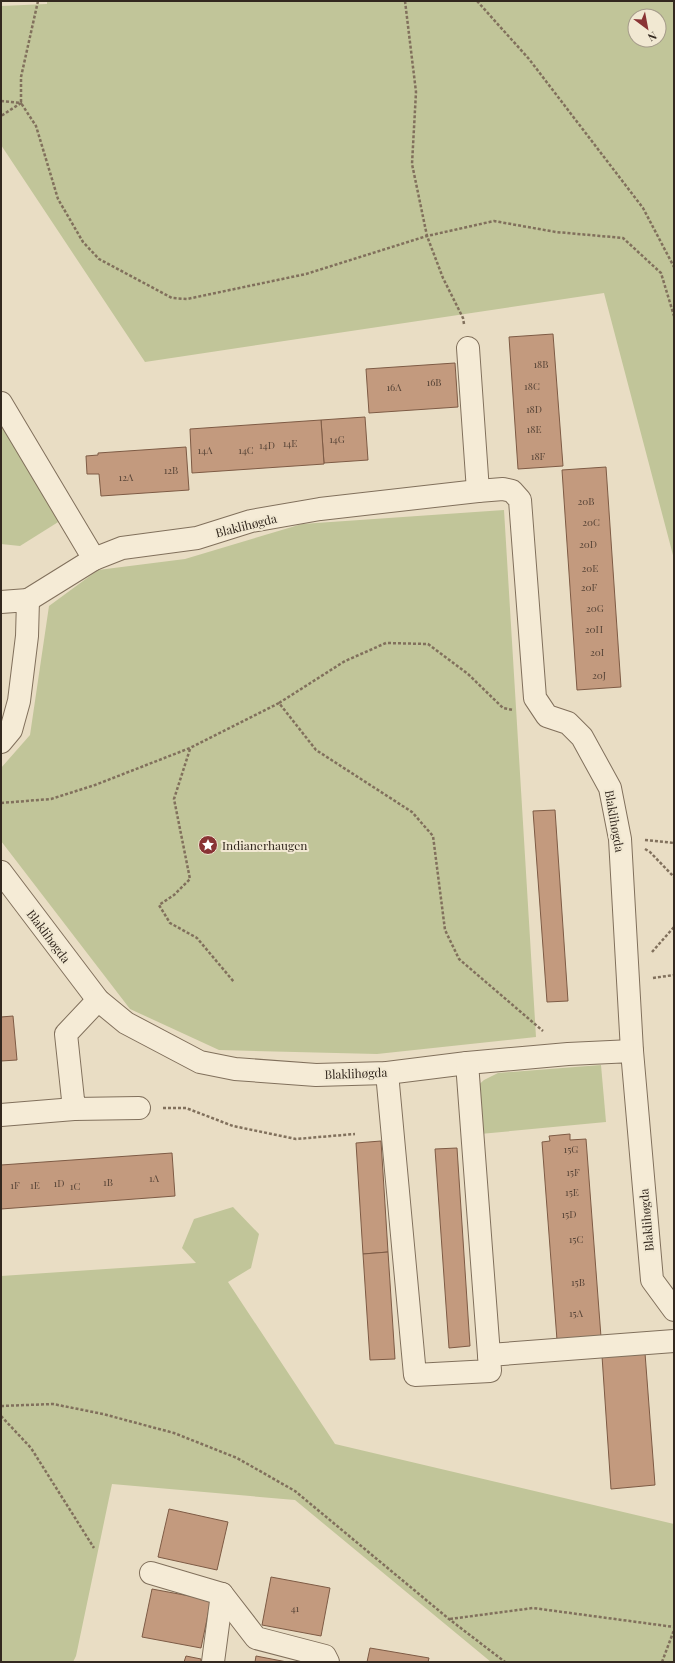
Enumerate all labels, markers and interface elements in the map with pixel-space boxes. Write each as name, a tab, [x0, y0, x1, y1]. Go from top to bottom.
north arrow	[627, 8, 667, 48]
text: N	[645, 28, 660, 45]
house number: 18B	[533, 357, 549, 371]
house number: 16B	[426, 375, 442, 389]
house number: 18C	[524, 379, 540, 393]
house number: 16A	[386, 380, 402, 394]
house number: 18D	[526, 402, 542, 416]
house number: 18E	[527, 422, 542, 436]
house number: 14G	[329, 432, 345, 446]
house number: 14E	[283, 436, 297, 450]
house number: 14D	[259, 438, 275, 452]
house number: 14A	[198, 443, 213, 457]
house number: 14C	[238, 443, 254, 457]
house number: 18F	[531, 449, 546, 463]
house number: 12B	[164, 463, 178, 477]
house number: 12A	[119, 470, 134, 484]
house number: 20B	[577, 494, 595, 508]
street label: Blaklihøgda	[214, 510, 278, 540]
house number: 20C	[582, 515, 600, 529]
house number: 20D	[579, 537, 597, 551]
house number: 20E	[582, 561, 598, 575]
house number: 20F	[581, 580, 598, 594]
house number: 20G	[586, 601, 604, 615]
house number: 20H	[585, 622, 604, 636]
house number: 20I	[590, 645, 604, 659]
house number: 20J	[592, 668, 606, 682]
street label: Blaklihøgda	[602, 789, 628, 853]
place icon: Indianerhaugen	[197, 834, 219, 856]
place label: Indianerhaugen	[222, 837, 308, 853]
street label: Blaklihøgda	[24, 906, 74, 966]
street label: Blaklihøgda	[324, 1064, 388, 1082]
house number: 15G	[564, 1142, 578, 1156]
house number: 15F	[566, 1165, 580, 1179]
house number: 1A	[149, 1171, 160, 1185]
house number: 1B	[103, 1175, 113, 1189]
house number: 1D	[54, 1176, 64, 1190]
house number: 1F	[10, 1178, 20, 1192]
house number: 1E	[30, 1178, 40, 1192]
house number: 1C	[70, 1179, 80, 1193]
house number: 15E	[565, 1185, 579, 1199]
street label: Blaklihøgda	[635, 1188, 657, 1252]
house number: 15D	[562, 1207, 576, 1221]
house number: 15C	[569, 1232, 583, 1246]
house number: 15B	[571, 1275, 585, 1289]
house number: 15A	[569, 1306, 584, 1320]
house number: 41	[291, 1601, 300, 1615]

